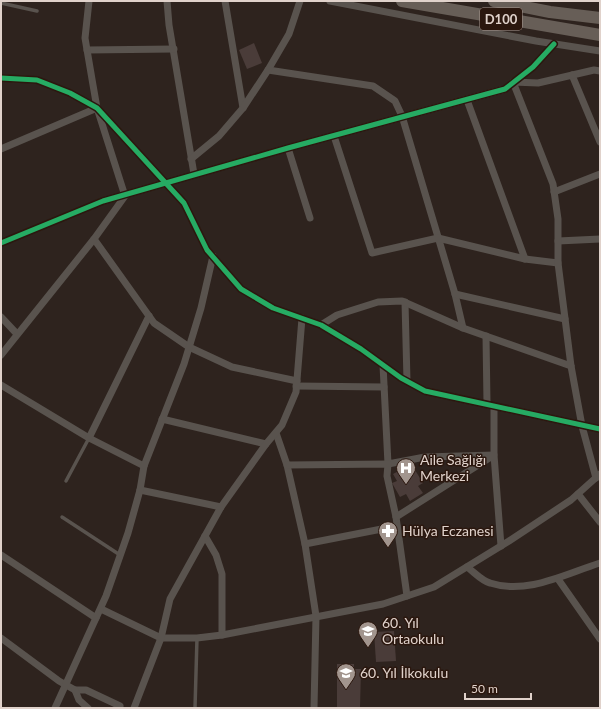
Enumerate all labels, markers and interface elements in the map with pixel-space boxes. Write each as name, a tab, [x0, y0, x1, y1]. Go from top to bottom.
road number: D100	[480, 8, 522, 30]
place label: Aile Sağlığı Merkezi	[420, 451, 486, 484]
hospital icon: Aile Sağlığı Merkezi	[395, 457, 417, 485]
pharmacy icon: Hülya Eczanesi	[377, 520, 399, 548]
place label: Hülya Eczanesi	[402, 522, 494, 539]
place label: 60. Yıl Ortaokulu	[382, 614, 444, 647]
school or university icon: 60. Yıl Ortaokulu	[357, 620, 379, 648]
school or university icon: 60. Yıl İlkokulu	[335, 662, 357, 690]
place label: 60. Yıl İlkokulu	[360, 664, 448, 681]
scale bar	[465, 675, 531, 701]
text: 50 m	[471, 681, 498, 696]

